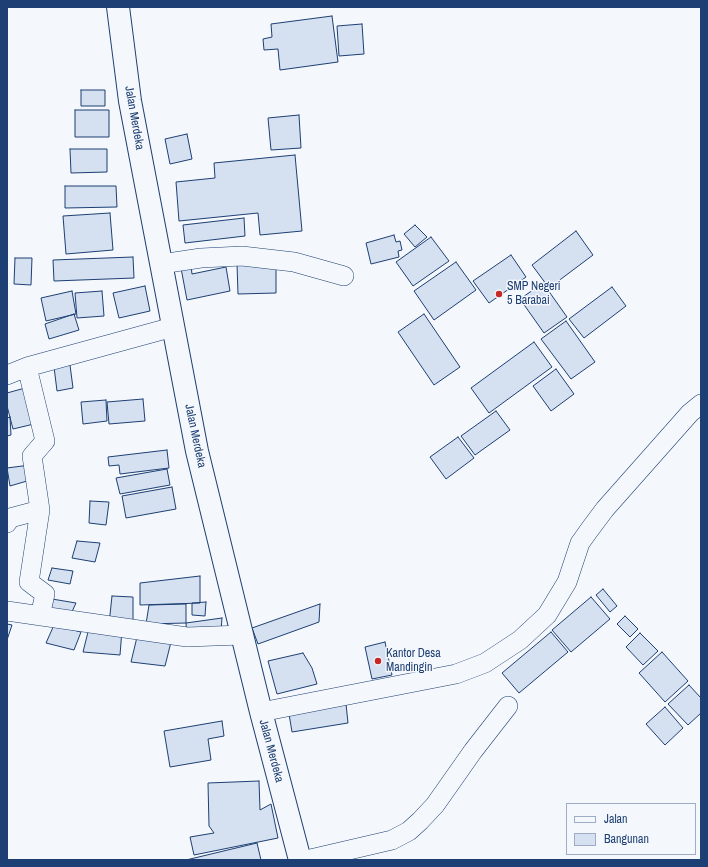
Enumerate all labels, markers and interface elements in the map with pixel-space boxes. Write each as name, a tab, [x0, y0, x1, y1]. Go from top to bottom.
street label: Jalan Merdeka	[121, 85, 147, 151]
place label: SMP Negeri 5 Barabai	[507, 280, 561, 308]
marker: SMP Negeri 5 Barabai	[494, 289, 504, 299]
street label: Jalan Merdeka	[181, 403, 209, 469]
place label: Kantor Desa Mandingin	[386, 647, 441, 675]
marker: Kantor Desa Mandingin	[373, 656, 383, 666]
street label: Jalan Merdeka	[256, 718, 286, 784]
legend	[566, 803, 696, 855]
text: Jalan	[604, 811, 628, 827]
text: Bangunan	[604, 831, 649, 847]

